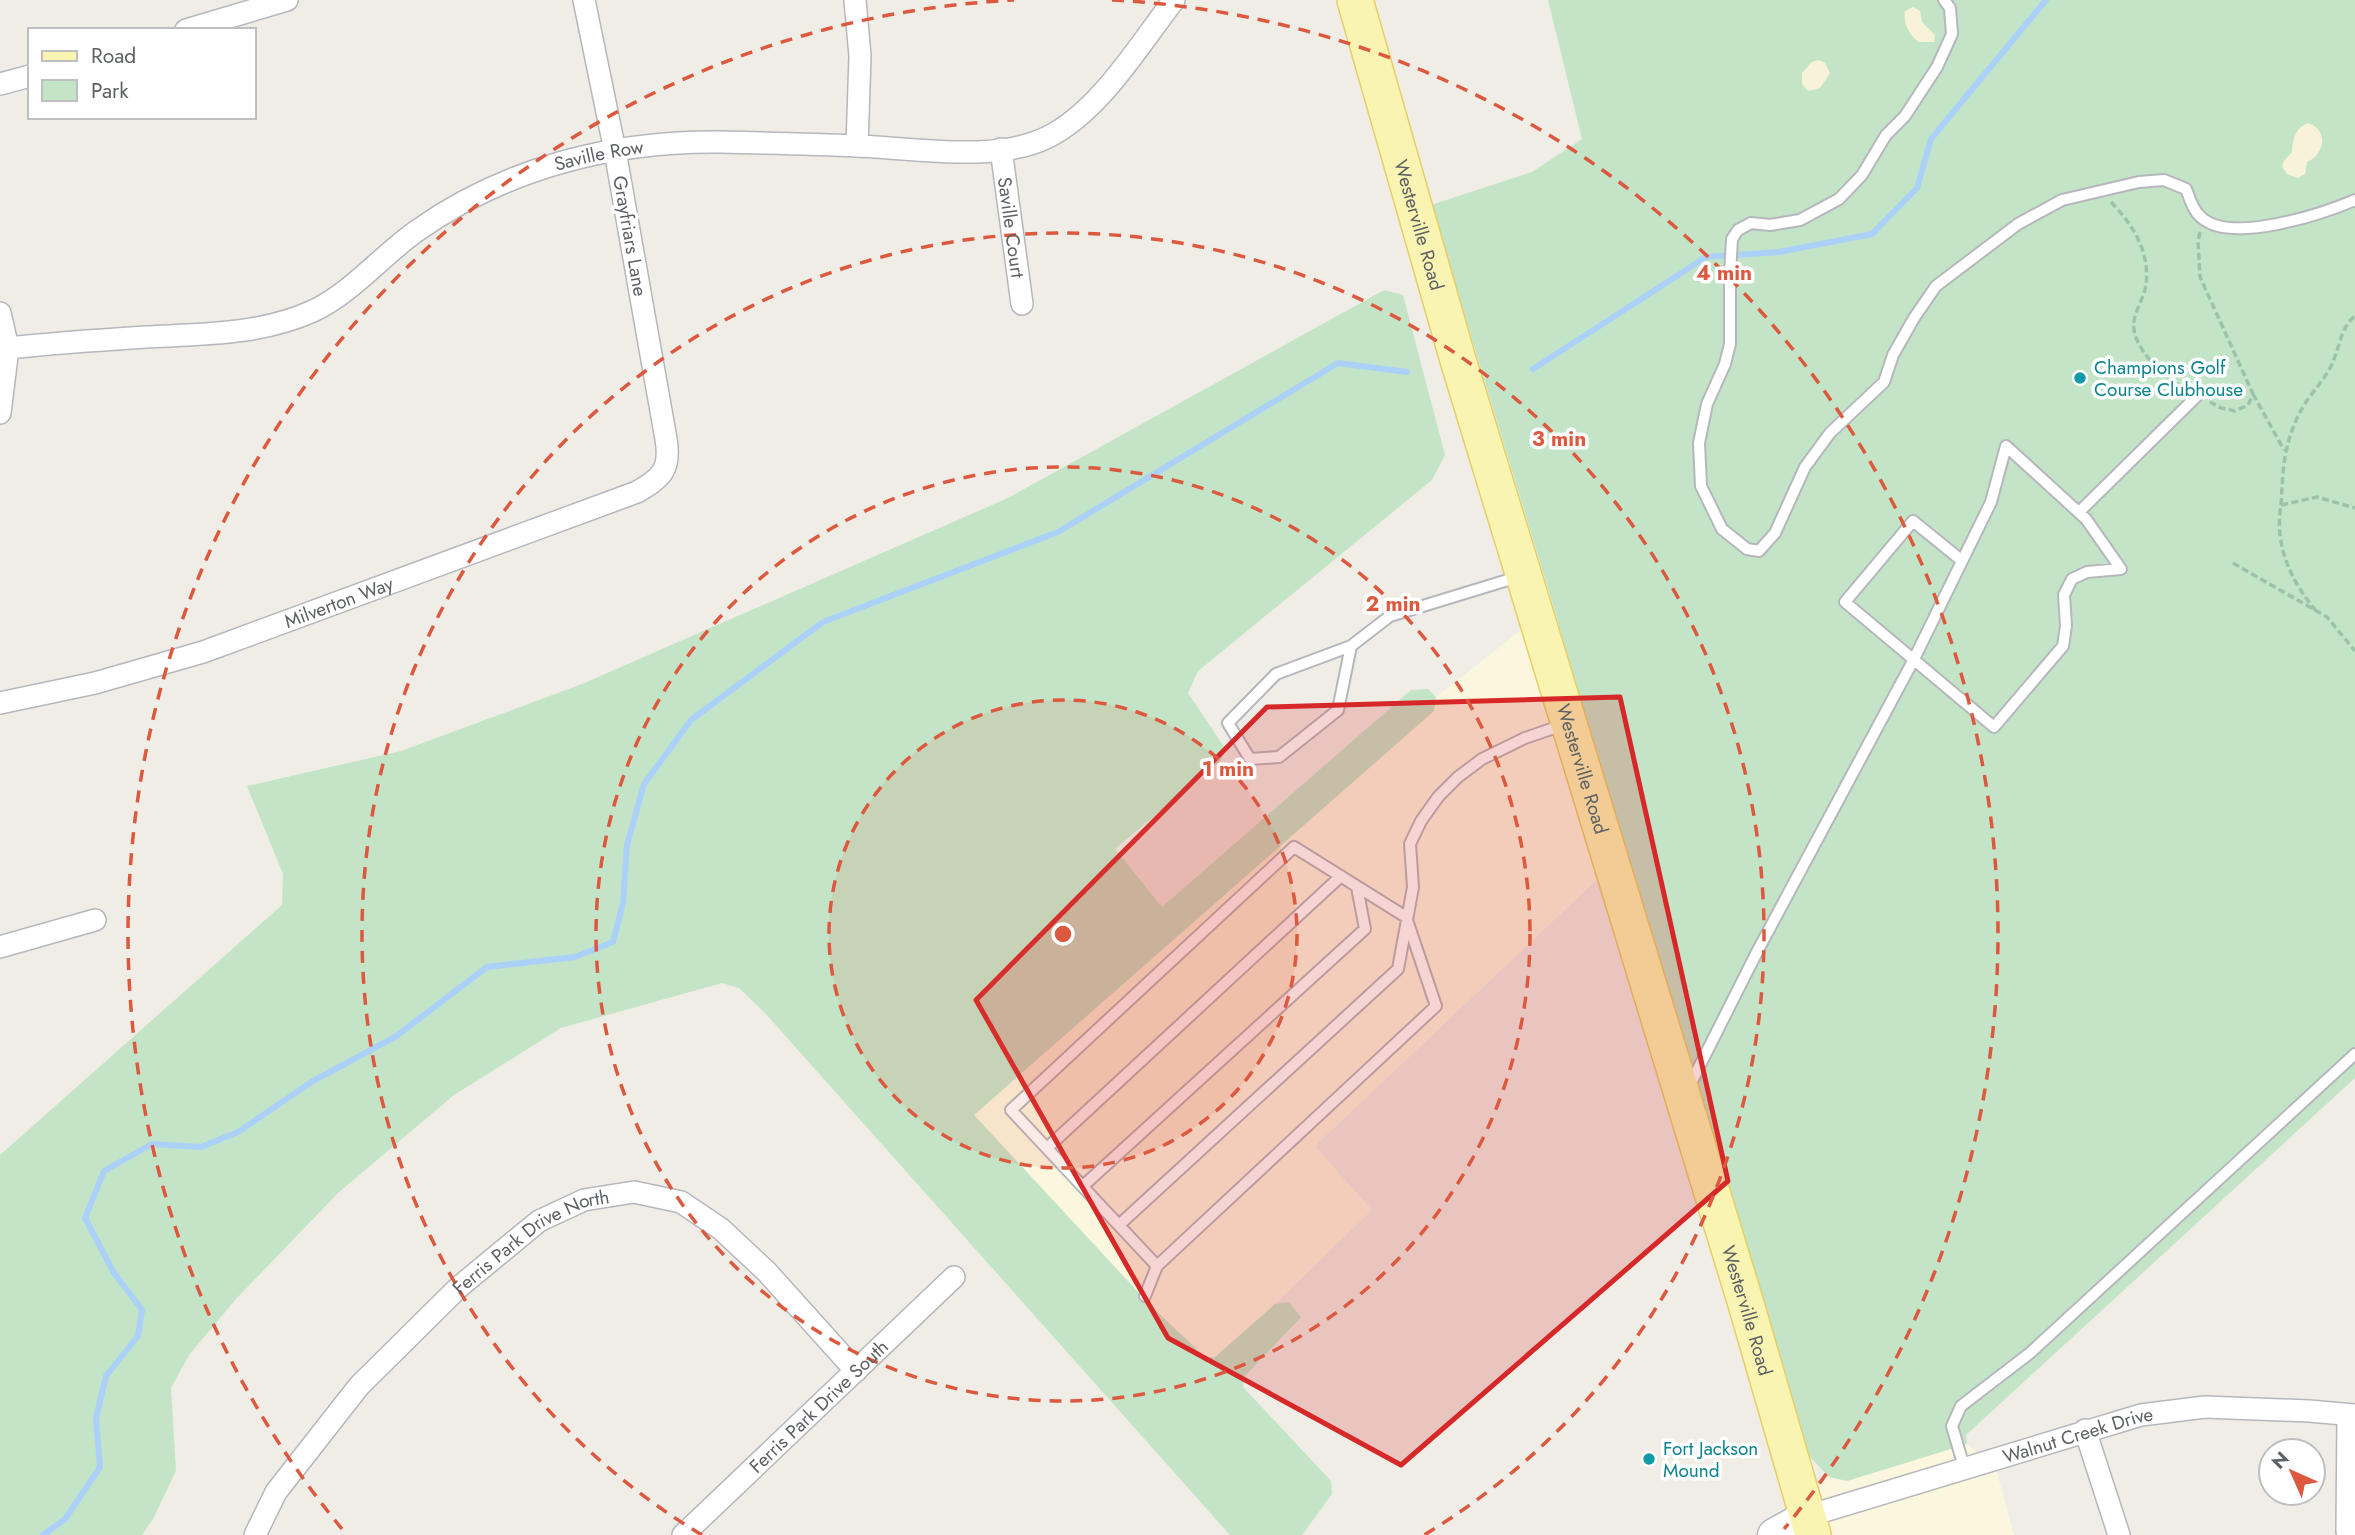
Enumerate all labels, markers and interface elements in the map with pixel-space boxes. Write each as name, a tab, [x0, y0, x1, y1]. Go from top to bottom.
legend	[28, 28, 256, 119]
text: Road	[91, 41, 136, 71]
text: Park	[91, 76, 129, 106]
street label: Saville Row	[551, 133, 645, 177]
street label: Westerville Road	[1388, 156, 1451, 293]
street label: Grayfriars Lane	[606, 174, 654, 299]
street label: Saville Court	[991, 175, 1032, 280]
text: 4 min	[1696, 258, 1752, 288]
place label: Champions Golf Course Clubhouse	[2094, 354, 2243, 403]
marker: Champions Golf Course Clubhouse	[2072, 370, 2088, 386]
text: 3 min	[1532, 424, 1586, 454]
street label: Milverton Way	[280, 569, 397, 634]
text: 2 min	[1365, 589, 1421, 619]
street label: Westerville Road	[1550, 701, 1615, 837]
text: 1 min	[1202, 754, 1254, 784]
centre of rings	[1051, 922, 1075, 946]
street label: Ferris Park Drive North	[446, 1183, 611, 1300]
street label: Westerville Road	[1715, 1242, 1780, 1379]
street label: Ferris Park Drive South	[743, 1333, 894, 1479]
street label: Walnut Creek Drive	[1999, 1400, 2155, 1470]
place label: Fort Jackson Mound	[1663, 1435, 1758, 1484]
north arrow	[2257, 1437, 2327, 1507]
text: N	[2265, 1445, 2295, 1475]
marker: Fort Jackson Mound	[1641, 1451, 1657, 1467]

